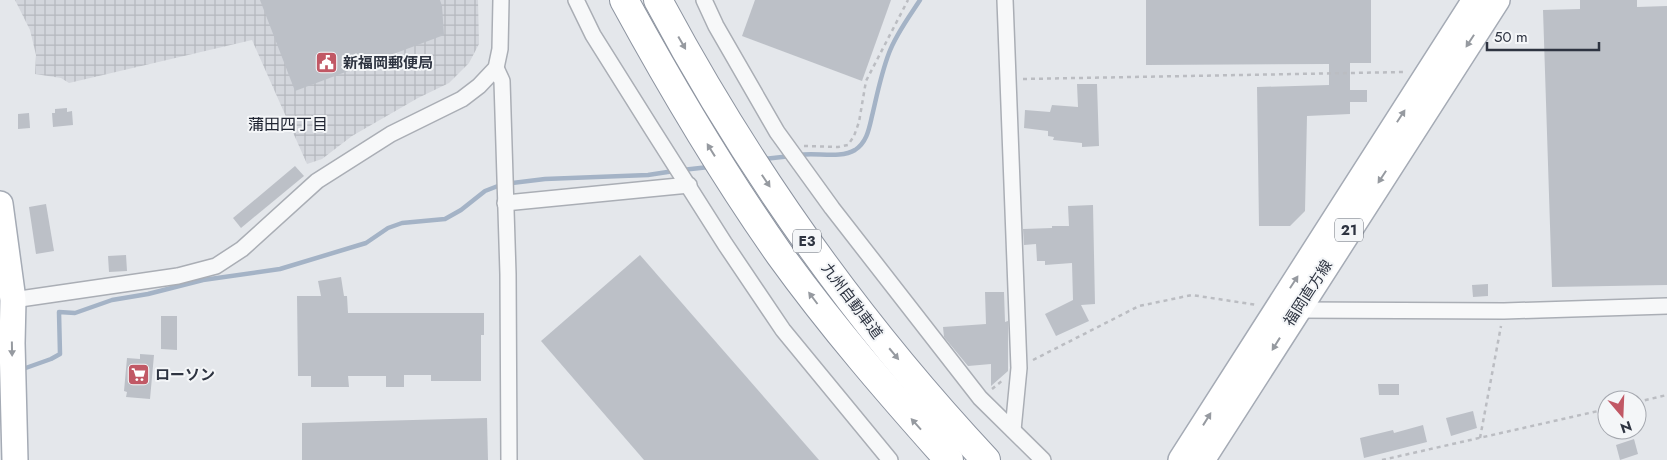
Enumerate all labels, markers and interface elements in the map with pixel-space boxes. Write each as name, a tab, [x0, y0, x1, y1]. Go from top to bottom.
scale bar	[1487, 20, 1600, 52]
text: 50 m	[1494, 26, 1528, 48]
one-way arrow	[1465, 34, 1475, 47]
one-way arrow	[677, 36, 686, 49]
public building icon: 新福岡郵便局	[315, 51, 339, 75]
place label: 新福岡郵便局	[343, 52, 433, 74]
one-way arrow	[1396, 109, 1405, 122]
district label: 蒲田四丁目	[248, 113, 328, 136]
one-way arrow	[706, 144, 715, 157]
one-way arrow	[1378, 171, 1387, 184]
one-way arrow	[761, 174, 771, 188]
road number: 21	[1335, 218, 1363, 242]
road number: E3	[793, 230, 821, 252]
street label: 福岡直方線	[1278, 256, 1338, 330]
street label: 九州自動車道	[816, 258, 888, 344]
one-way arrow	[1289, 275, 1299, 288]
one-way arrow	[808, 292, 819, 305]
one-way arrow	[1271, 337, 1281, 350]
one-way arrow	[9, 341, 17, 357]
one-way arrow	[888, 348, 899, 361]
supermarket icon: ローソン	[127, 363, 151, 387]
place label: ローソン	[155, 364, 215, 386]
north arrow	[1597, 390, 1647, 440]
one-way arrow	[1202, 412, 1211, 425]
text: N	[1618, 416, 1635, 439]
one-way arrow	[911, 417, 922, 430]

